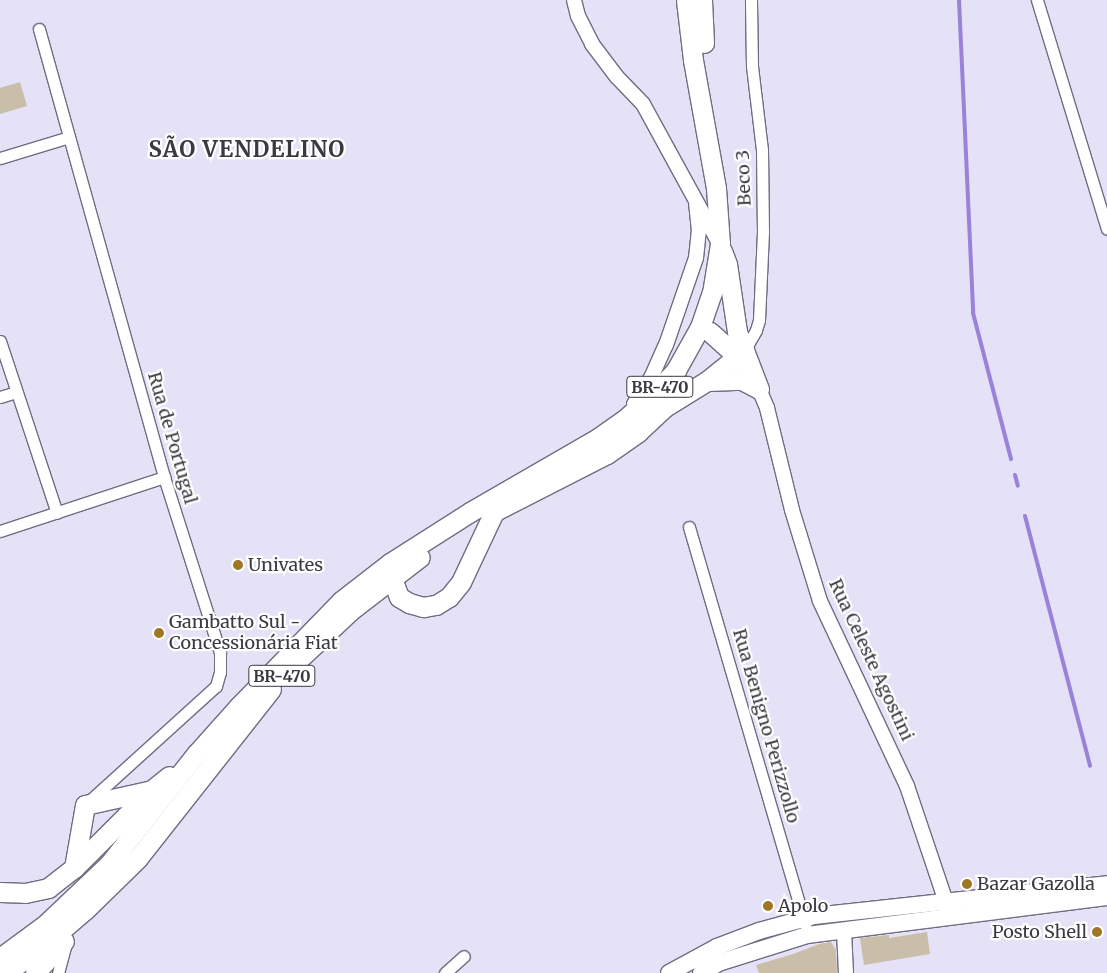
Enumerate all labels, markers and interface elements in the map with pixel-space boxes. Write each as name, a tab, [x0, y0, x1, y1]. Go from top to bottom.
district label: SÃO VENDELINO	[147, 137, 347, 163]
street label: Beco 3	[732, 150, 756, 206]
street label: Rua de Portugal	[143, 370, 201, 506]
road number: BR-470	[626, 374, 694, 401]
place label: Univates	[248, 554, 323, 576]
marker: Univates	[232, 559, 244, 571]
street label: Rua Celeste Agostini	[824, 576, 918, 744]
place label: Gambatto Sul - Concessionária Fiat	[169, 612, 338, 654]
street label: Rua Benigno Perizzollo	[728, 626, 804, 826]
marker: Gambatto Sul - Concessionária Fiat	[153, 627, 165, 639]
road number: BR-470	[248, 662, 316, 689]
place label: Bazar Gazolla	[977, 873, 1095, 895]
marker: Bazar Gazolla	[961, 878, 973, 890]
place label: Apolo	[778, 895, 828, 917]
marker: Apolo	[762, 900, 774, 912]
place label: Posto Shell	[992, 921, 1087, 943]
marker: Posto Shell	[1091, 926, 1103, 938]

